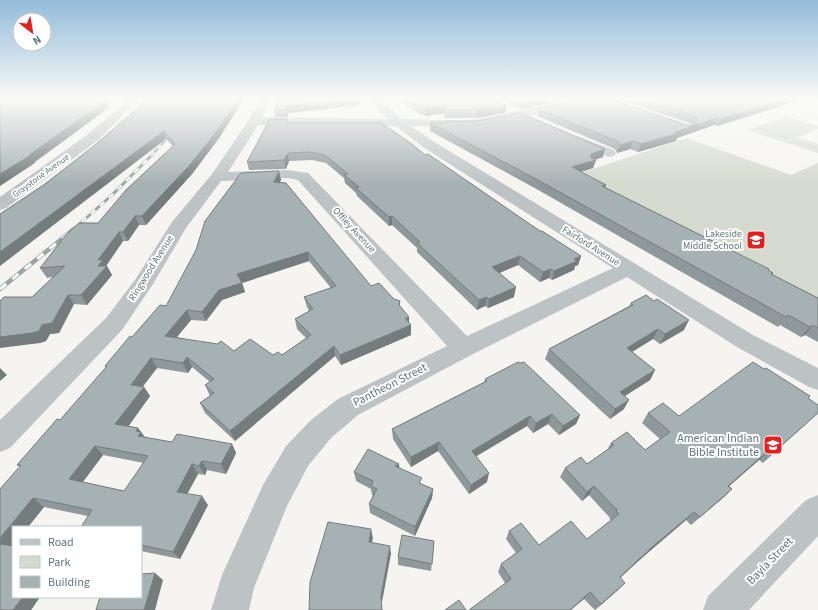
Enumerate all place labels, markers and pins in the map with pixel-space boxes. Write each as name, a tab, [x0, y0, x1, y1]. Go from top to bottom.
place label: Lakeside Middle School	[683, 227, 742, 253]
school or university icon: Lakeside Middle School	[745, 229, 767, 251]
place label: American Indian Bible Institute	[677, 430, 759, 461]
school or university icon: American Indian Bible Institute	[762, 434, 784, 456]

